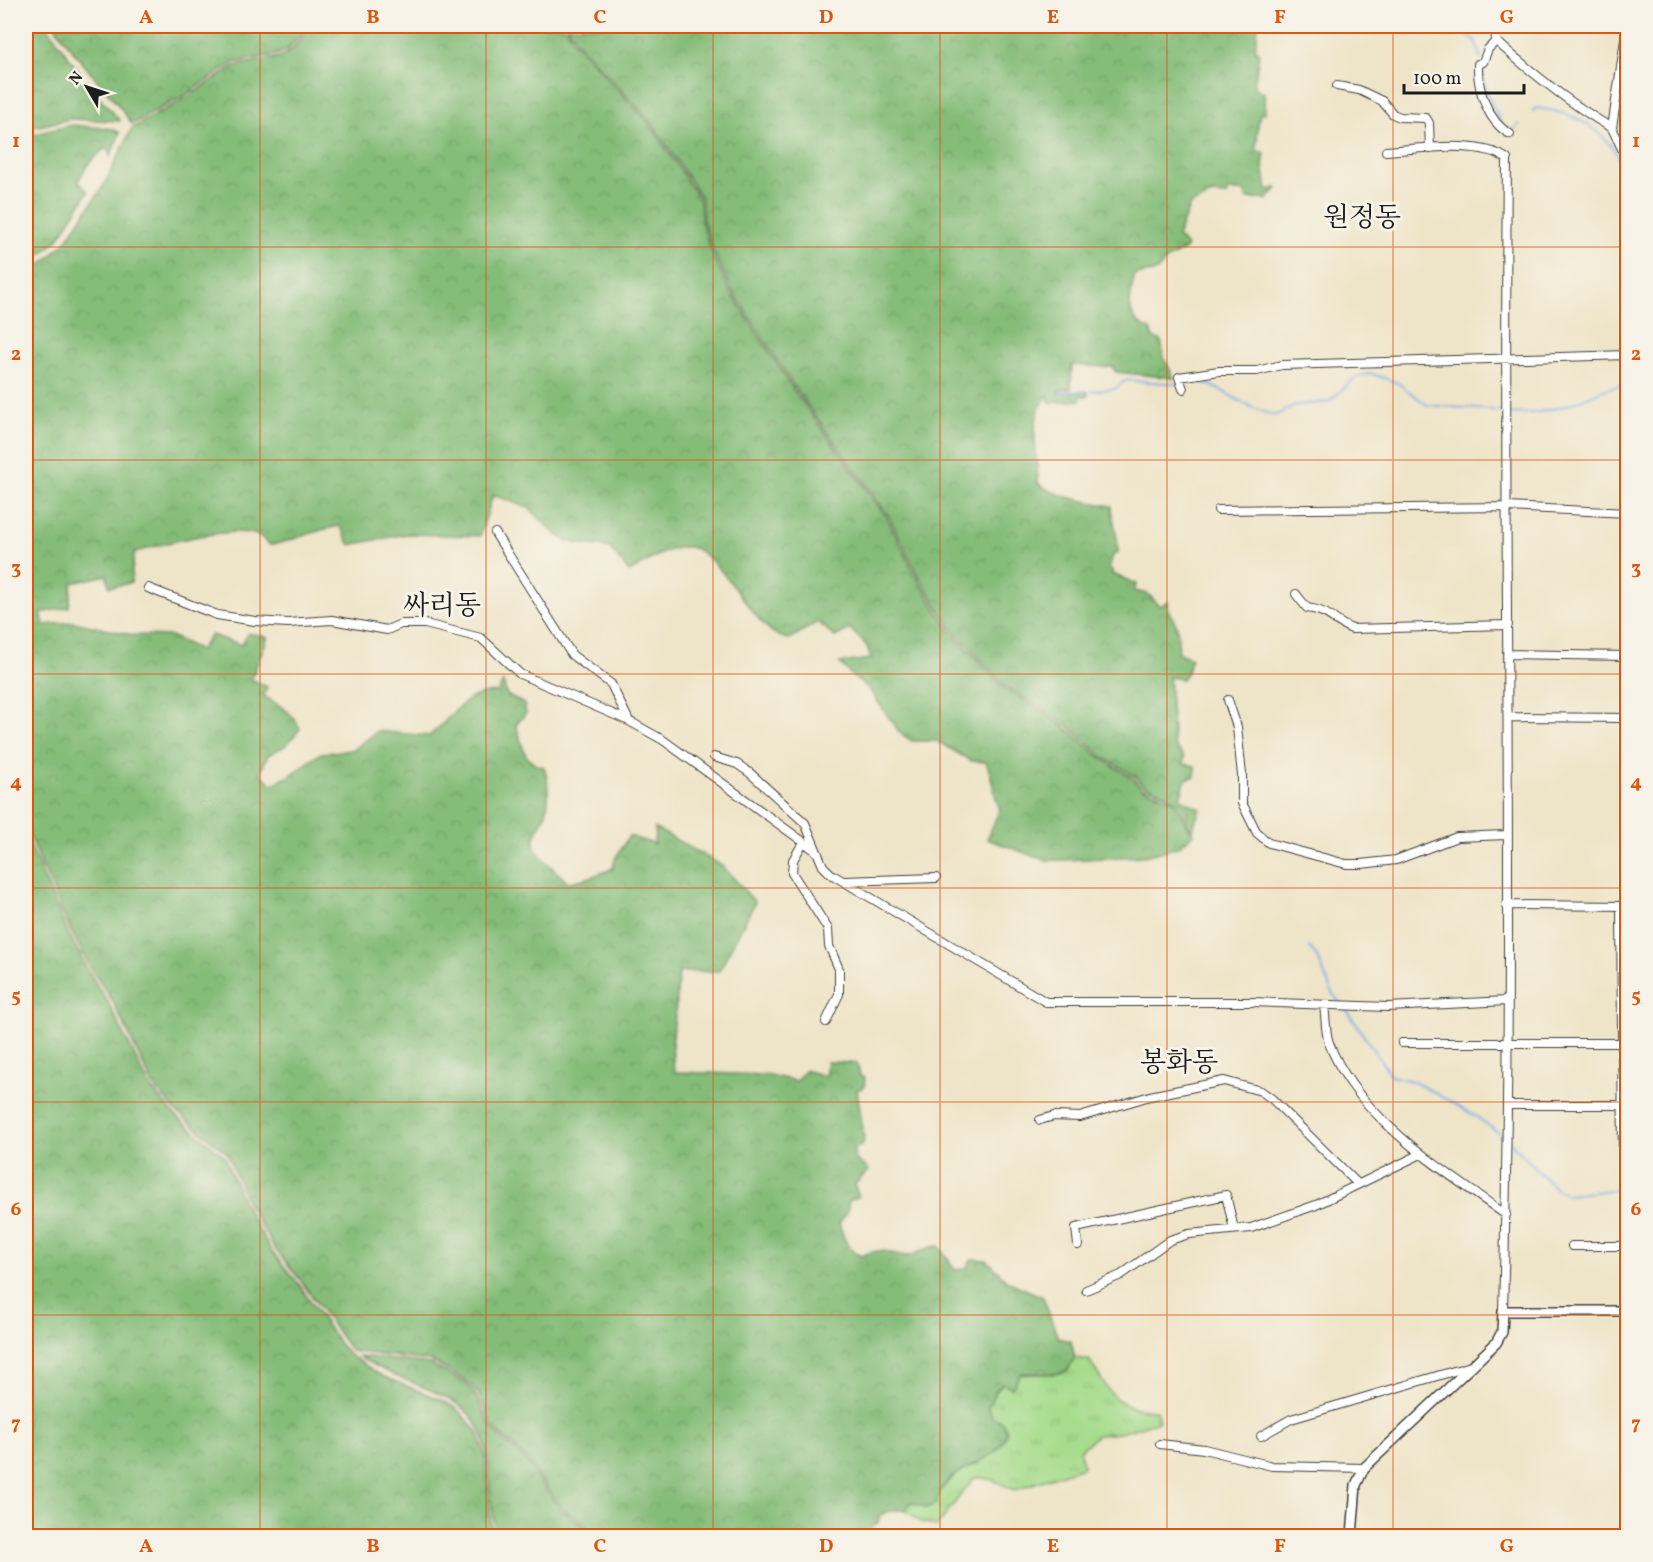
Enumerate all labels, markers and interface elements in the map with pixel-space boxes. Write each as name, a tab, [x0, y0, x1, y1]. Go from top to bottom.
text: A	[139, 4, 153, 32]
text: B	[366, 4, 380, 32]
text: C	[594, 4, 607, 32]
text: D	[819, 4, 833, 32]
text: E	[1047, 4, 1059, 32]
text: F	[1274, 4, 1286, 32]
text: G	[1500, 4, 1514, 32]
north arrow	[57, 57, 117, 117]
scale bar	[1404, 57, 1524, 95]
text: N	[65, 67, 89, 90]
text: 100 m	[1413, 67, 1462, 92]
text: 1	[12, 128, 20, 156]
text: 1	[1632, 128, 1640, 156]
district label: 원정동	[1323, 200, 1401, 238]
text: 2	[11, 341, 21, 369]
text: 2	[1631, 341, 1641, 369]
text: 3	[11, 555, 21, 583]
text: 3	[1631, 555, 1641, 583]
district label: 싸리동	[403, 588, 481, 626]
text: 4	[10, 769, 22, 797]
text: 4	[1630, 769, 1642, 797]
text: 5	[11, 983, 21, 1011]
text: 5	[1631, 983, 1641, 1011]
district label: 봉화동	[1140, 1045, 1218, 1083]
text: 6	[11, 1196, 22, 1224]
text: 6	[1631, 1196, 1642, 1224]
text: 7	[11, 1410, 21, 1438]
text: 7	[1631, 1410, 1641, 1438]
text: A	[139, 1533, 153, 1561]
text: B	[366, 1533, 380, 1561]
text: C	[594, 1533, 607, 1561]
text: D	[819, 1533, 833, 1561]
text: E	[1047, 1533, 1059, 1561]
text: F	[1274, 1533, 1286, 1561]
text: G	[1500, 1533, 1514, 1561]

